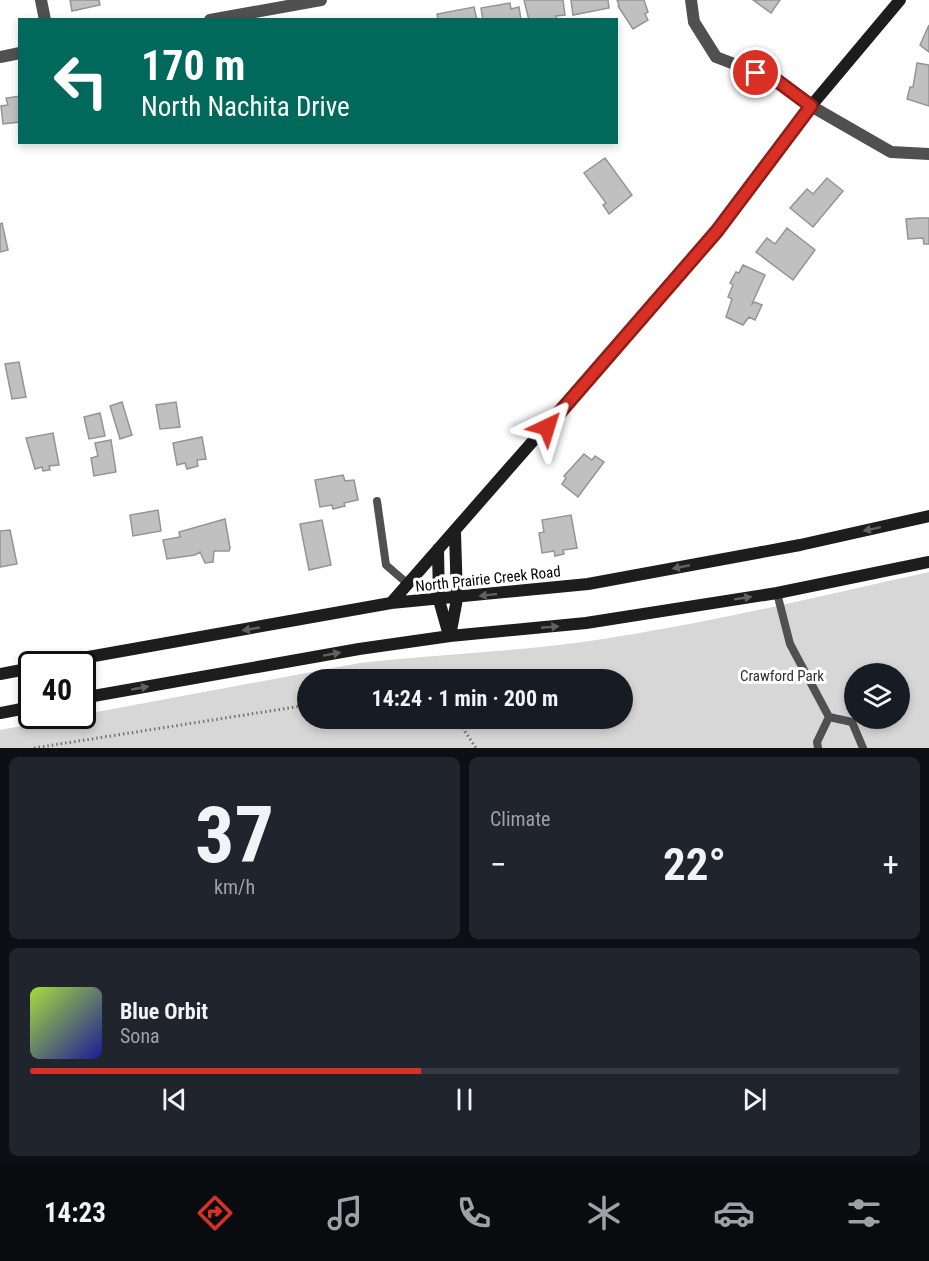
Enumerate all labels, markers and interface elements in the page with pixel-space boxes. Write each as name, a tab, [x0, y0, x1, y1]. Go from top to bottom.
text: 170 m	[141, 41, 246, 90]
icon: left	[42, 42, 120, 120]
pin	[730, 47, 781, 98]
icon: arrive	[739, 56, 772, 89]
text: North Nachita Drive	[141, 91, 350, 123]
position arrow	[515, 395, 579, 459]
one-way arrow	[863, 525, 881, 535]
street label: North Prairie Creek Road	[415, 562, 561, 596]
one-way arrow	[671, 563, 690, 572]
one-way arrow	[478, 591, 497, 600]
one-way arrow	[733, 594, 752, 603]
one-way arrow	[540, 622, 559, 631]
one-way arrow	[241, 625, 260, 634]
one-way arrow	[323, 649, 342, 658]
speed limit sign: 40	[18, 651, 96, 729]
map controls	[844, 663, 910, 729]
button: layers	[844, 663, 910, 729]
park label: Crawford Park	[740, 667, 824, 685]
one-way arrow	[131, 683, 150, 692]
text: 14:24 · 1 min · 200 m	[372, 686, 558, 711]
text: 37	[195, 790, 274, 881]
text: Climate	[490, 807, 550, 831]
text: 22°	[663, 838, 726, 891]
text: −	[490, 845, 507, 884]
text: +	[883, 845, 899, 884]
text: km/h	[214, 875, 255, 899]
text: Blue Orbit	[120, 999, 208, 1024]
text: Sona	[120, 1024, 160, 1048]
icon: previous	[158, 1083, 191, 1116]
icon: pause	[448, 1083, 481, 1116]
icon: next	[738, 1083, 771, 1116]
icon: directions	[194, 1192, 236, 1234]
icon: music	[324, 1192, 366, 1234]
icon: phone	[453, 1192, 495, 1234]
icon: climate	[583, 1192, 625, 1234]
icon: car	[713, 1192, 755, 1234]
icon: filters	[843, 1192, 885, 1234]
text: 14:23	[44, 1197, 106, 1229]

